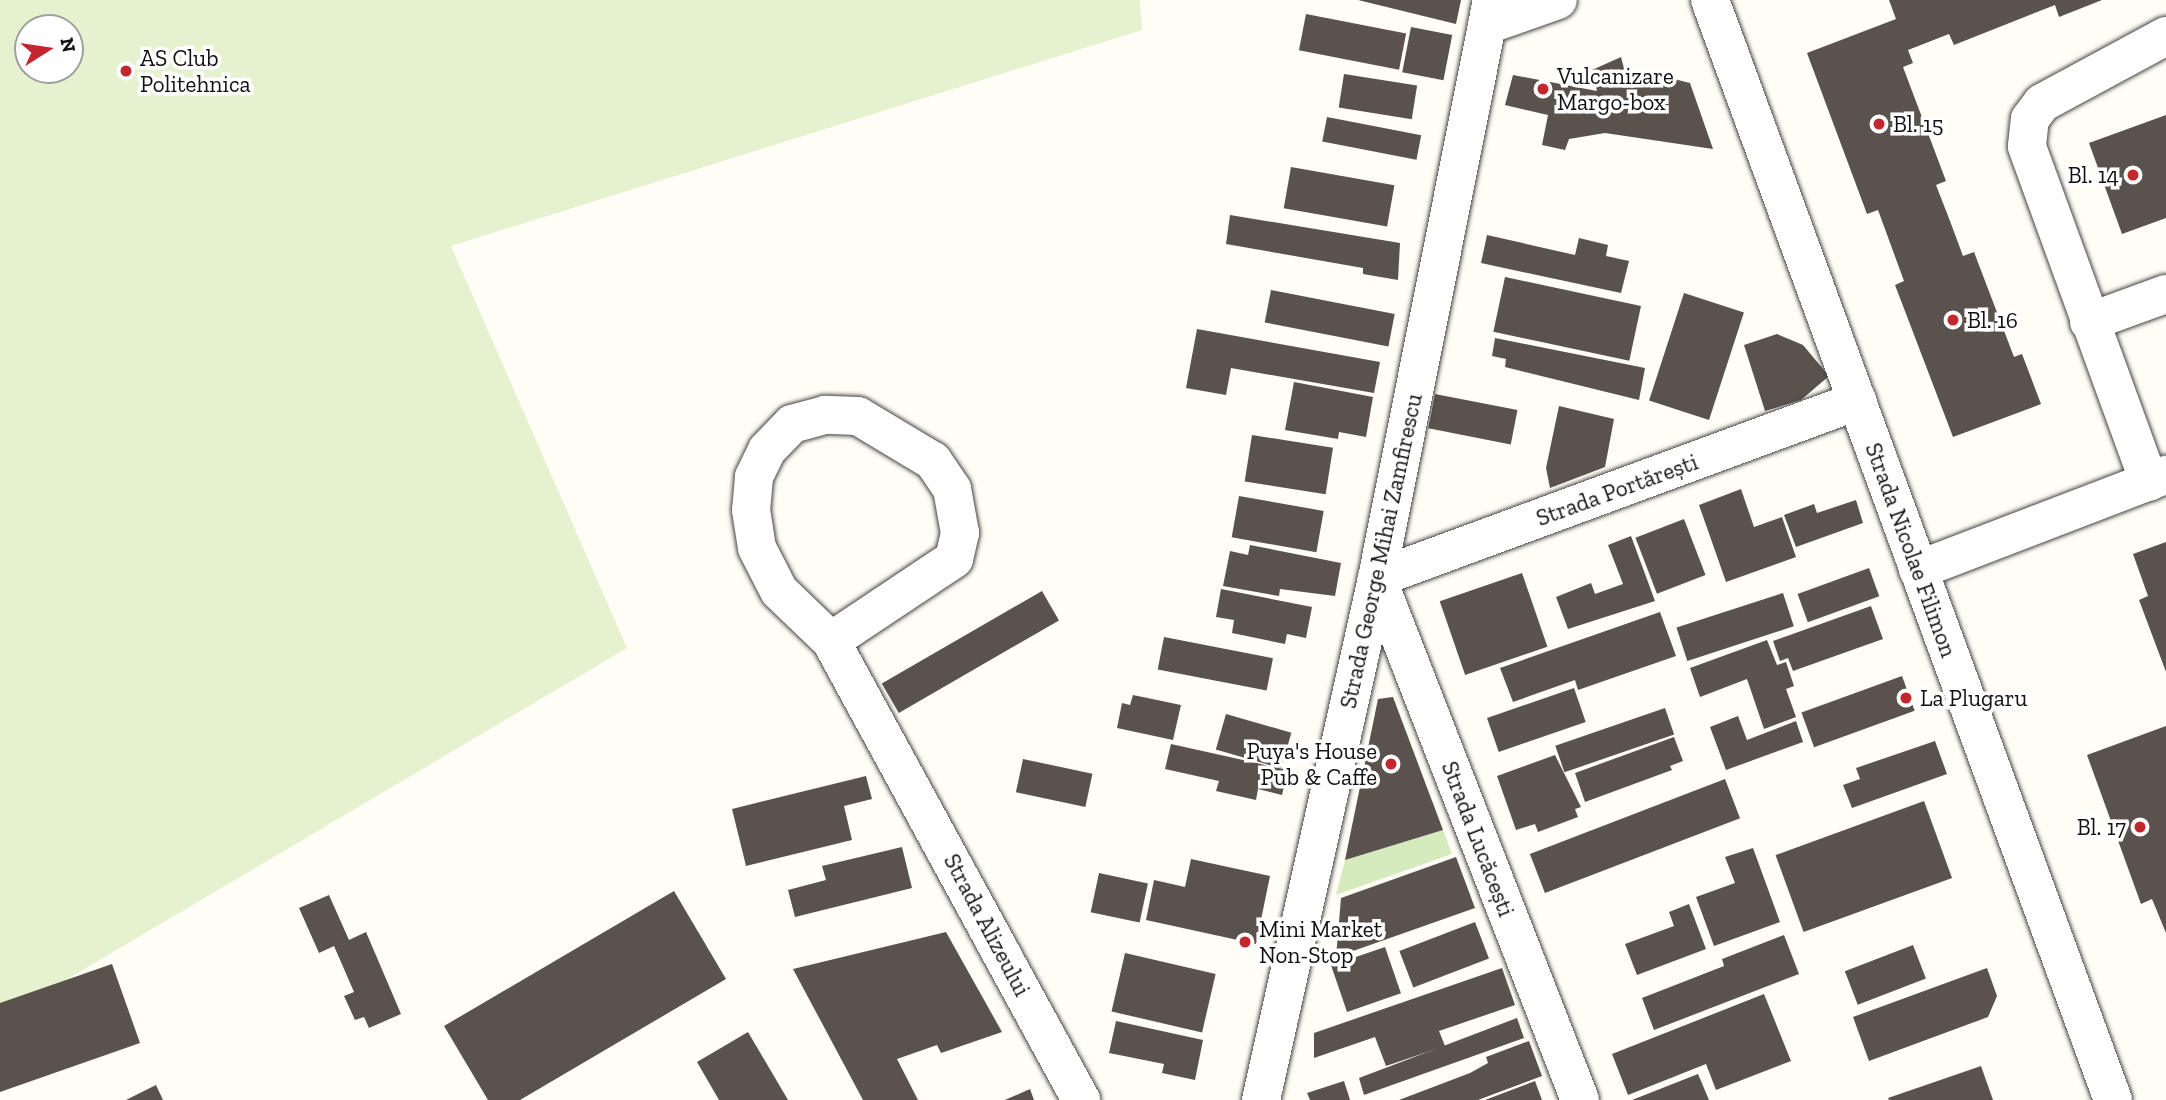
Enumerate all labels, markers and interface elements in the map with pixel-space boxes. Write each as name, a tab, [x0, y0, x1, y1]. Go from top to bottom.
north arrow	[14, 14, 84, 84]
text: N	[55, 35, 81, 54]
place label: AS Club Politehnica	[140, 44, 251, 98]
place label: Vulcanizare Margo-box	[1557, 62, 1674, 116]
marker: AS Club Politehnica	[118, 63, 134, 79]
marker: Vulcanizare Margo-box	[1535, 81, 1551, 97]
place label: Bl. 15	[1893, 110, 1944, 138]
marker: Bl. 15	[1871, 116, 1887, 132]
place label: Bl. 14	[2068, 161, 2119, 189]
marker: Bl. 14	[2125, 167, 2141, 183]
place label: Bl. 16	[1967, 306, 2018, 334]
marker: Bl. 16	[1945, 312, 1961, 328]
street label: Strada George Mihai Zamfirescu	[1334, 391, 1428, 711]
street label: Strada Nicolae Filimon	[1859, 439, 1963, 661]
street label: Strada Portărești	[1532, 448, 1702, 532]
place label: La Plugaru	[1920, 684, 2027, 712]
marker: La Plugaru	[1898, 690, 1914, 706]
place label: Puya's House Pub & Caffe	[1247, 737, 1377, 791]
marker: Puya's House Pub & Caffe	[1383, 756, 1399, 772]
street label: Strada Lucăcești	[1436, 758, 1520, 920]
place label: Bl. 17	[2077, 813, 2126, 841]
marker: Bl. 17	[2132, 819, 2148, 835]
street label: Strada Alizeului	[938, 849, 1036, 1001]
place label: Mini Market Non-Stop	[1259, 915, 1382, 969]
marker: Mini Market Non-Stop	[1237, 934, 1253, 950]

